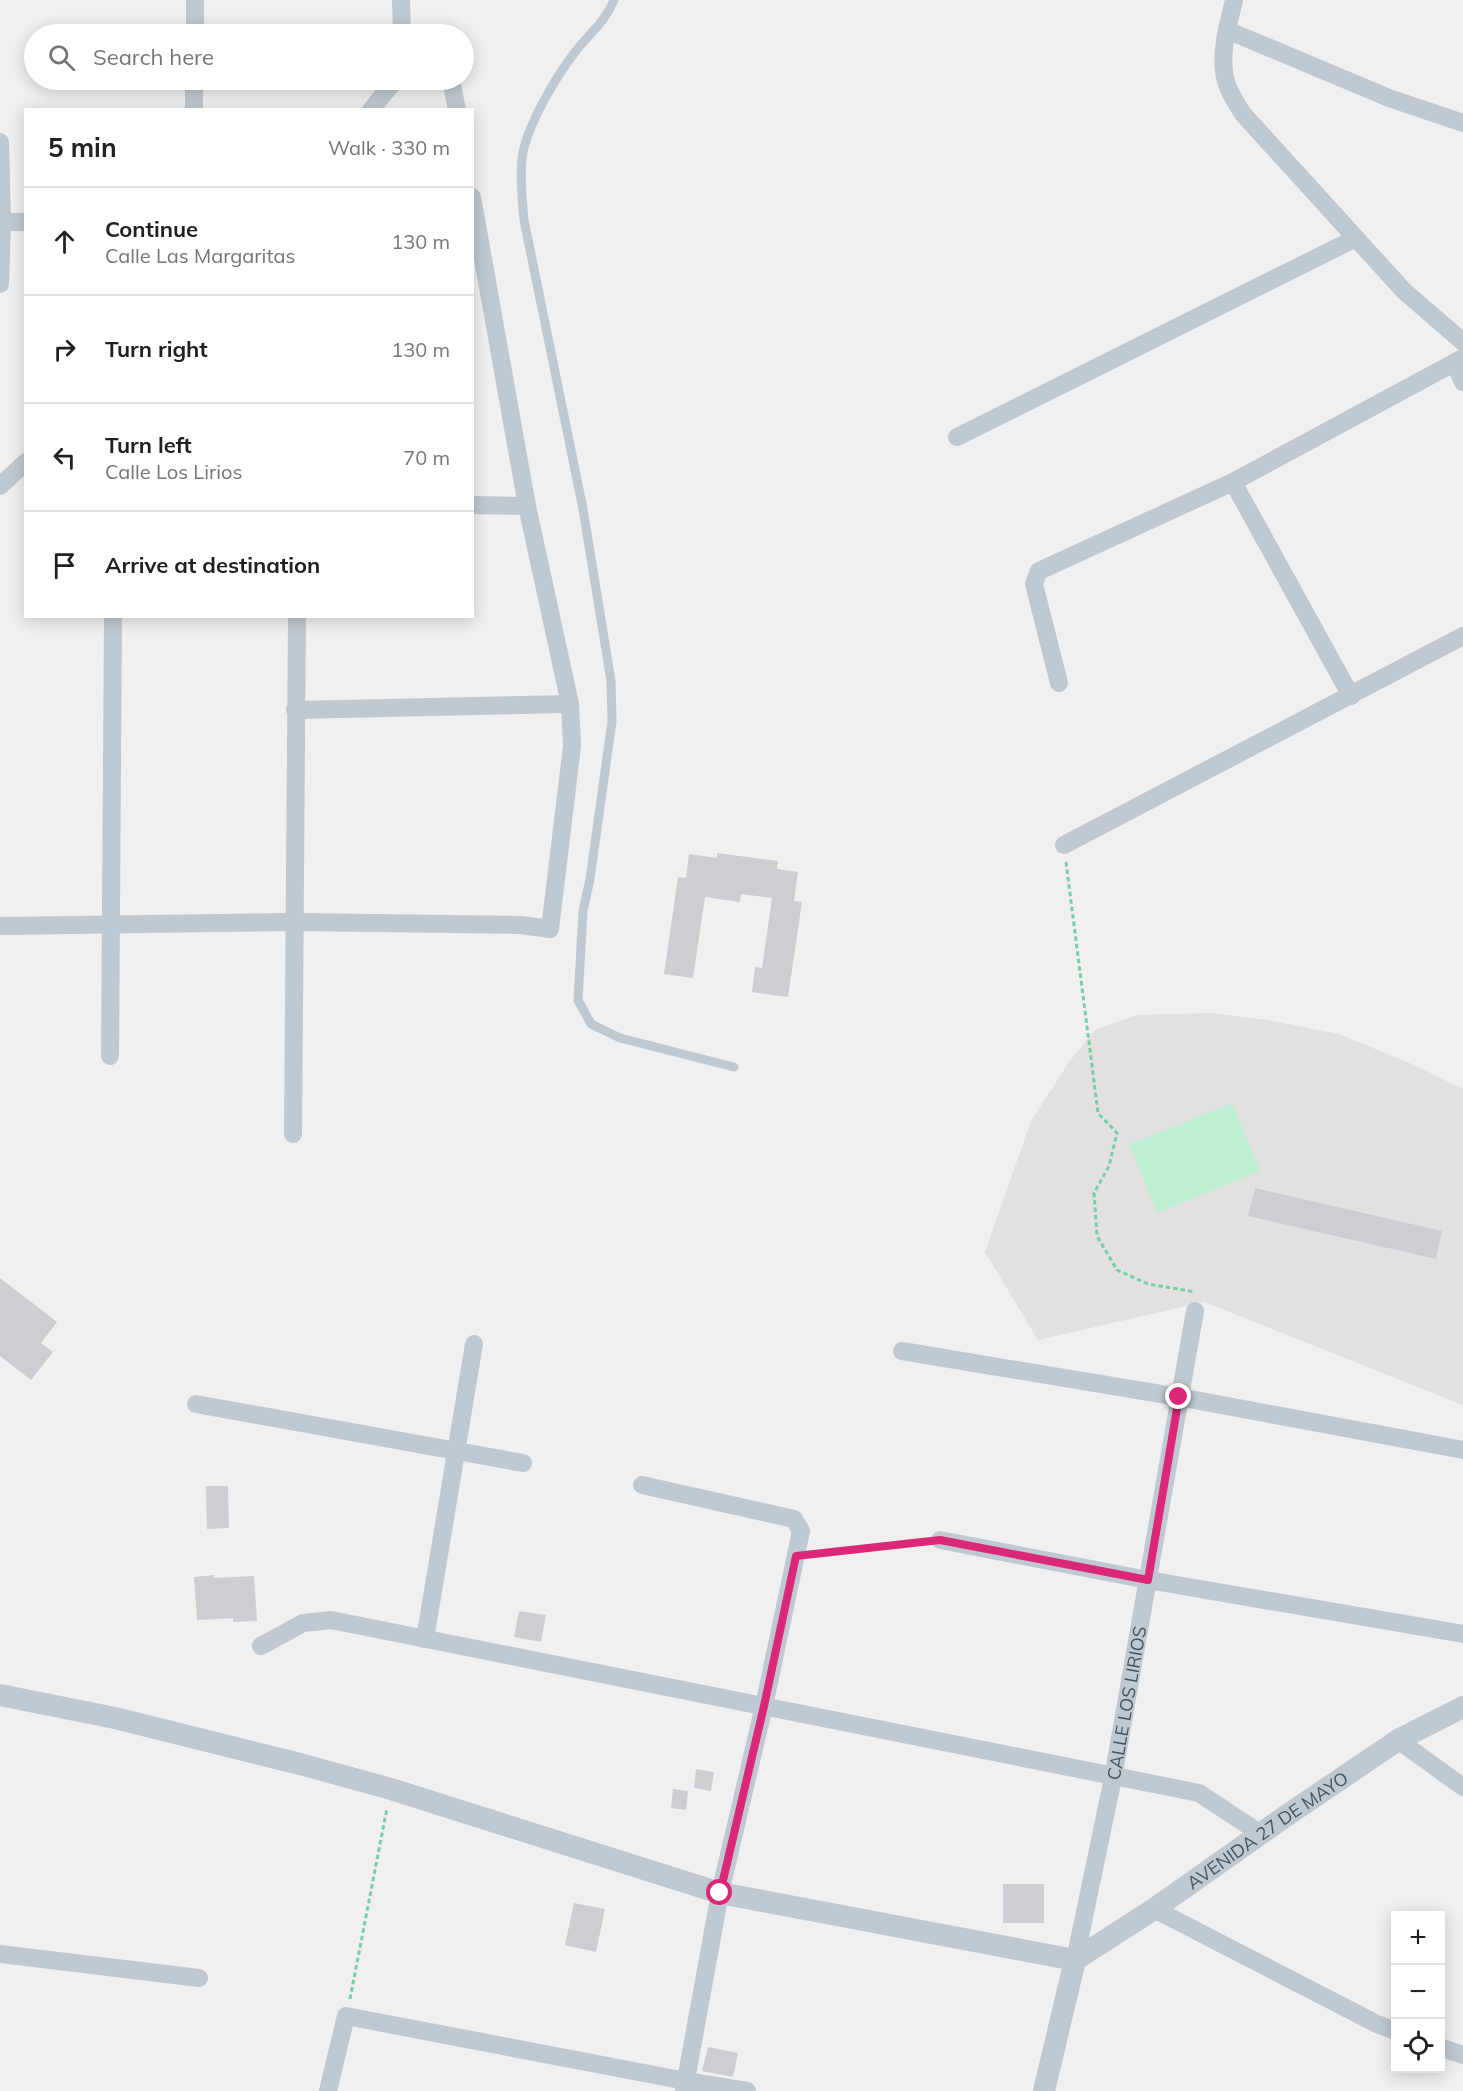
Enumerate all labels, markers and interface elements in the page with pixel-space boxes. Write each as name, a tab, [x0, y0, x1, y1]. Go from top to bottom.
search box	[24, 24, 474, 90]
icon: search	[45, 41, 78, 74]
text: Search here	[93, 43, 214, 71]
text: 5 min	[48, 131, 117, 164]
text: Walk · 330 m	[328, 135, 450, 160]
text: Continue	[105, 215, 198, 243]
icon: ahead	[48, 225, 81, 258]
text: 130 m	[391, 229, 450, 254]
text: Calle Las Margaritas	[105, 243, 295, 268]
icon: right	[48, 333, 81, 366]
text: Turn right	[105, 335, 208, 363]
text: 130 m	[391, 337, 450, 362]
text: Turn left	[105, 431, 192, 459]
icon: left	[48, 441, 81, 474]
text: 70 m	[403, 445, 450, 470]
text: Calle Los Lirios	[105, 459, 242, 484]
icon: arrive	[48, 549, 81, 582]
text: Arrive at destination	[105, 551, 320, 579]
route end	[1165, 1383, 1191, 1409]
street label: CALLE LOS LIRIOS	[1101, 1624, 1151, 1782]
street label: AVENIDA 27 DE MAYO	[1182, 1766, 1352, 1894]
route start	[706, 1879, 732, 1905]
map controls	[1391, 1911, 1445, 2073]
button: +	[1391, 1911, 1445, 1965]
button: −	[1391, 1965, 1445, 2019]
button: locate	[1391, 2019, 1445, 2073]

